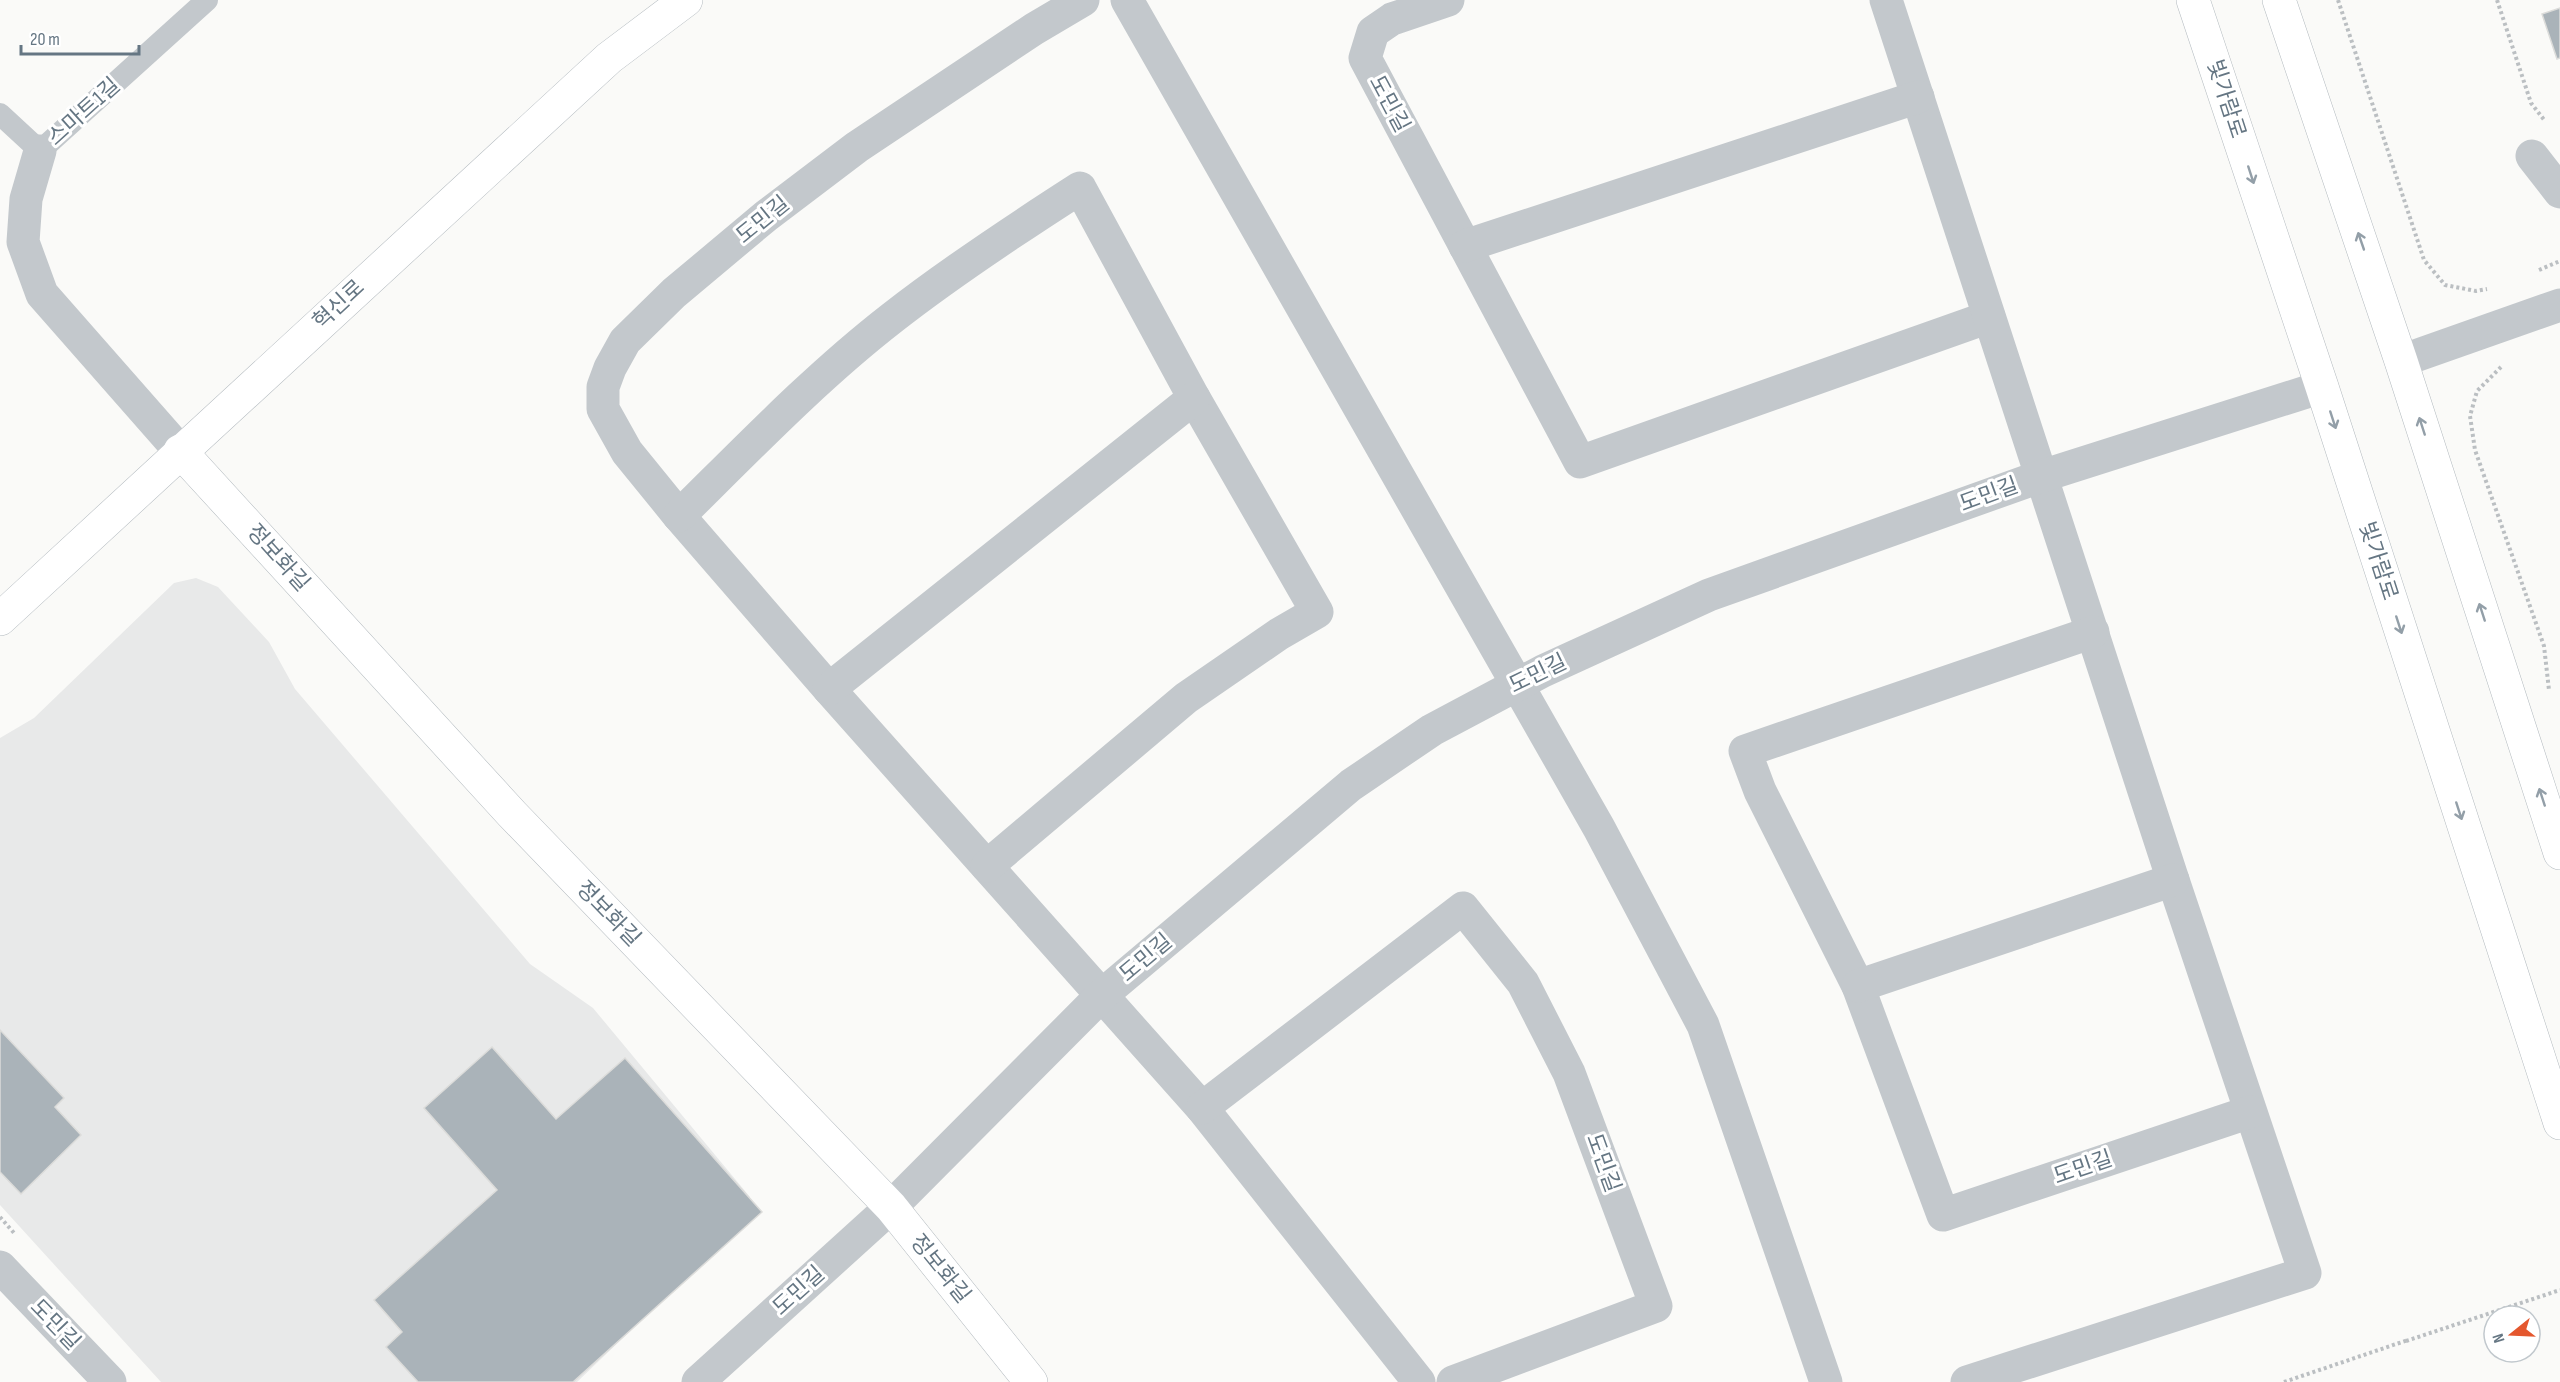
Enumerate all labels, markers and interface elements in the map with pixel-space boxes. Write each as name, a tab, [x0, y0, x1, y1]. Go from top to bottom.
scale bar	[21, 18, 140, 56]
text: 20 m	[30, 29, 60, 50]
street label: 빛가람로	[2201, 56, 2251, 142]
street label: 도민길	[1363, 71, 1415, 137]
street label: 스마트1길	[42, 72, 126, 152]
one-way arrow	[2247, 165, 2258, 184]
street label: 도민길	[731, 190, 795, 250]
one-way arrow	[2354, 232, 2365, 251]
street label: 혁신로	[308, 274, 370, 336]
one-way arrow	[2328, 410, 2339, 429]
one-way arrow	[2416, 417, 2427, 436]
street label: 도민길	[1956, 472, 2022, 518]
street label: 빛가람로	[2353, 518, 2403, 604]
street label: 정보화길	[241, 519, 315, 597]
one-way arrow	[2476, 603, 2487, 622]
one-way arrow	[2394, 615, 2405, 634]
street label: 도민길	[1505, 649, 1571, 699]
one-way arrow	[2536, 788, 2547, 807]
one-way arrow	[2454, 801, 2465, 820]
street label: 정보화길	[570, 876, 646, 952]
street label: 도민길	[1114, 928, 1178, 988]
street label: 도민길	[1580, 1130, 1626, 1196]
street label: 도민길	[2050, 1145, 2116, 1191]
street label: 정보화길	[904, 1229, 976, 1309]
street label: 도민길	[767, 1261, 831, 1321]
street label: 도민길	[24, 1294, 86, 1356]
north arrow	[2482, 1304, 2542, 1364]
text: N	[2489, 1331, 2510, 1345]

